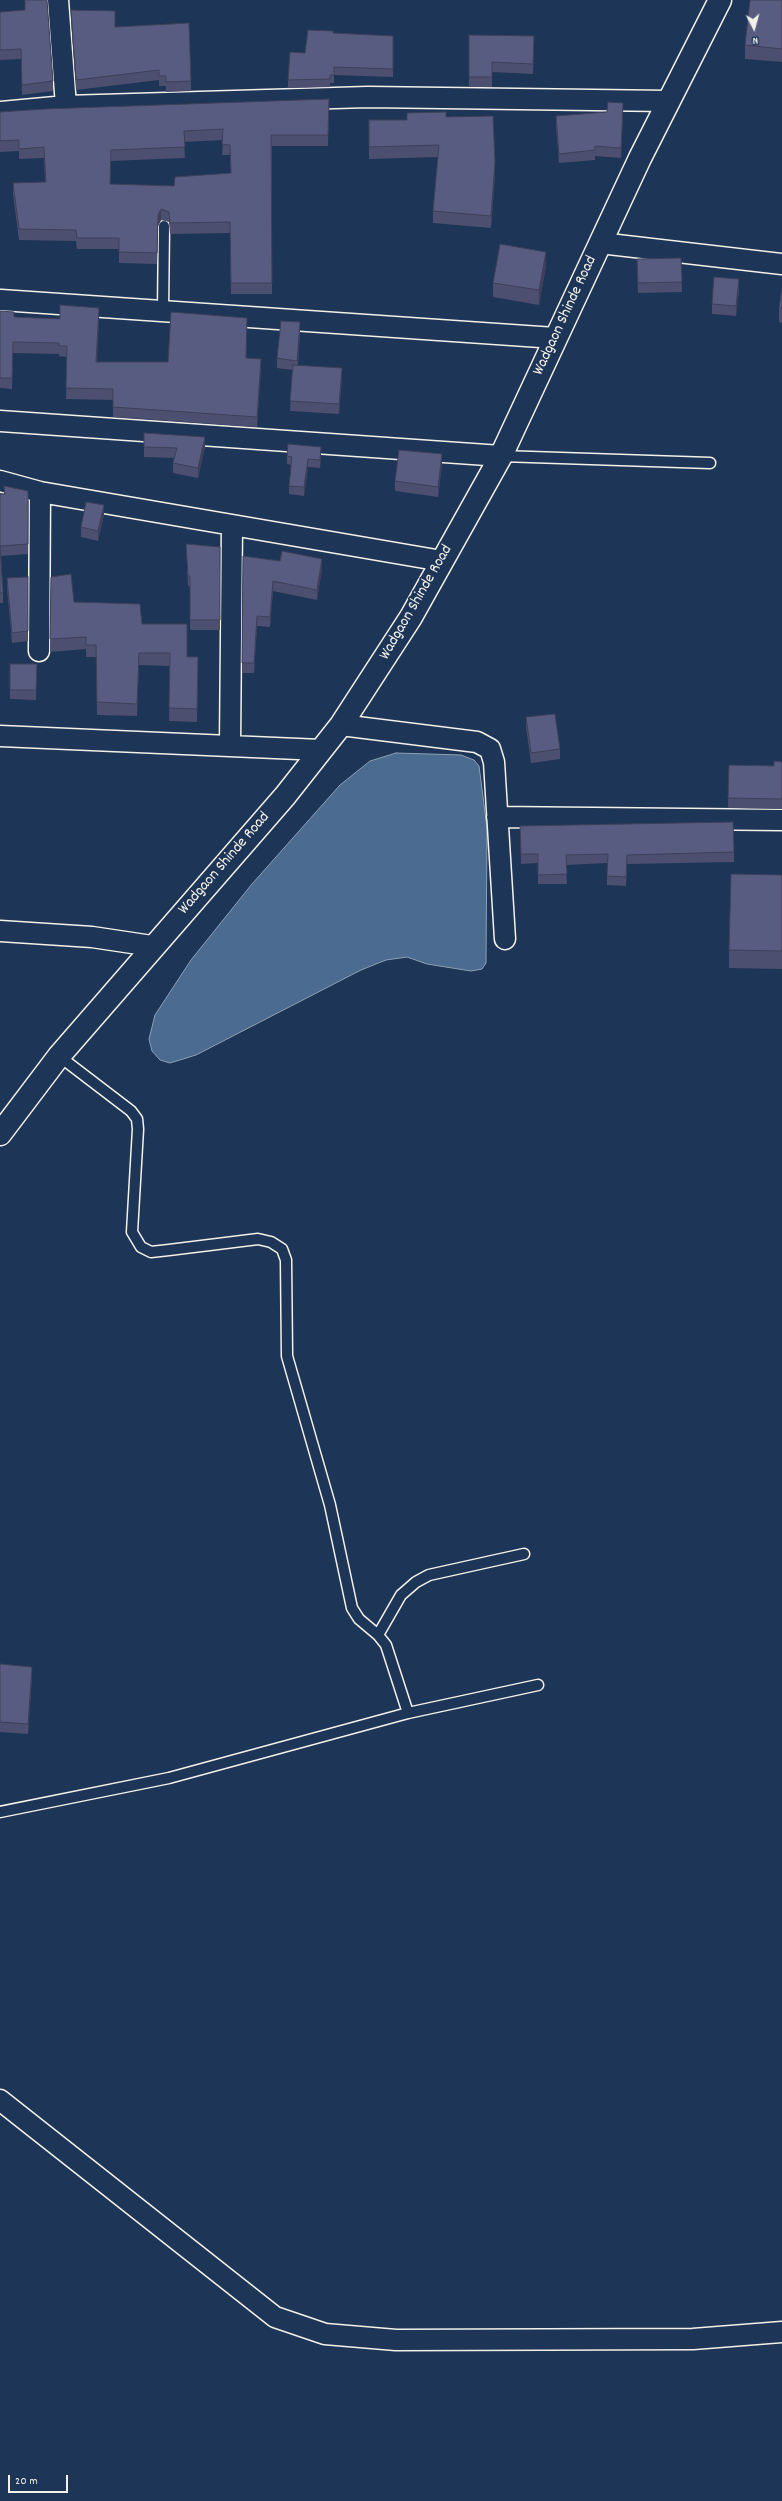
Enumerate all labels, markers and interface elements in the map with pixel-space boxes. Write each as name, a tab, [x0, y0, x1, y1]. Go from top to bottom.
north arrow	[734, 8, 774, 48]
text: N	[752, 32, 759, 48]
street label: Wadgaon Shinde Road	[530, 253, 602, 379]
street label: Wadgaon Shinde Road	[376, 542, 458, 664]
street label: Wadgaon Shinde Road	[175, 809, 275, 919]
scale bar	[10, 2467, 70, 2493]
text: 20 m	[15, 2473, 38, 2490]

